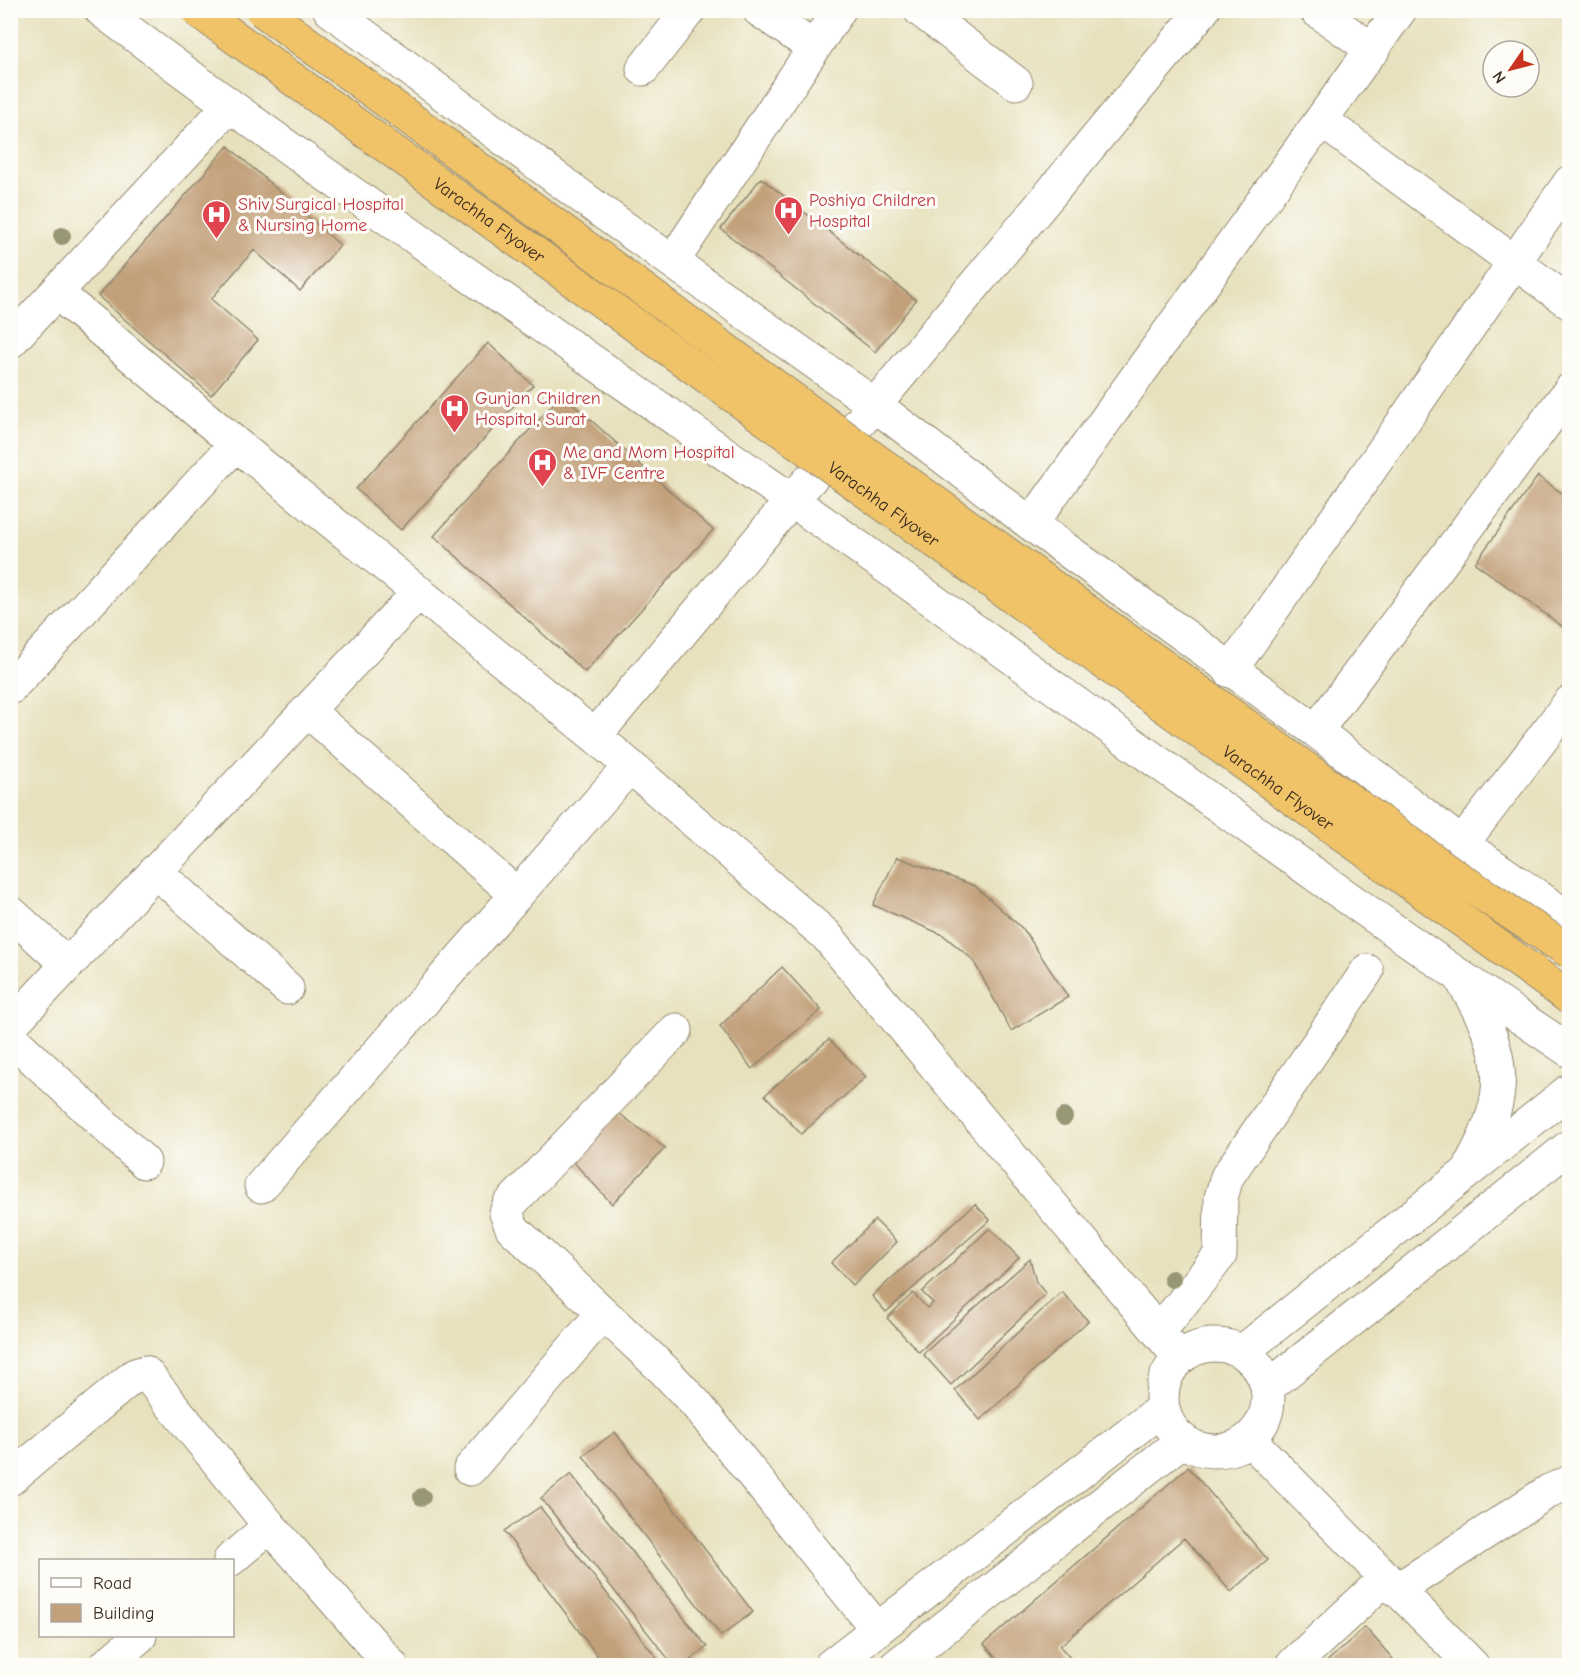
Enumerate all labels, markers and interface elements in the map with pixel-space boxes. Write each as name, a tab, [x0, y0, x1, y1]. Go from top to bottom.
north arrow	[1481, 39, 1541, 99]
text: N	[1489, 68, 1510, 86]
street label: Varachha Flyover	[429, 174, 549, 268]
place label: Poshiya Children Hospital	[809, 190, 936, 232]
place label: Shiv Surgical Hospital & Nursing Home	[238, 194, 404, 236]
hospital icon: Poshiya Children Hospital	[772, 194, 804, 236]
hospital icon: Shiv Surgical Hospital & Nursing Home	[201, 198, 233, 240]
place label: Gunjan Children Hospital, Surat	[475, 388, 601, 430]
hospital icon: Gunjan Children Hospital, Surat	[438, 392, 470, 434]
place label: Me and Mom Hospital & IVF Centre	[563, 442, 735, 484]
hospital icon: Me and Mom Hospital & IVF Centre	[526, 446, 558, 488]
street label: Varachha Flyover	[824, 457, 944, 552]
street label: Varachha Flyover	[1218, 741, 1338, 836]
legend	[39, 1559, 234, 1637]
text: Road	[93, 1573, 132, 1594]
text: Building	[93, 1603, 155, 1624]

